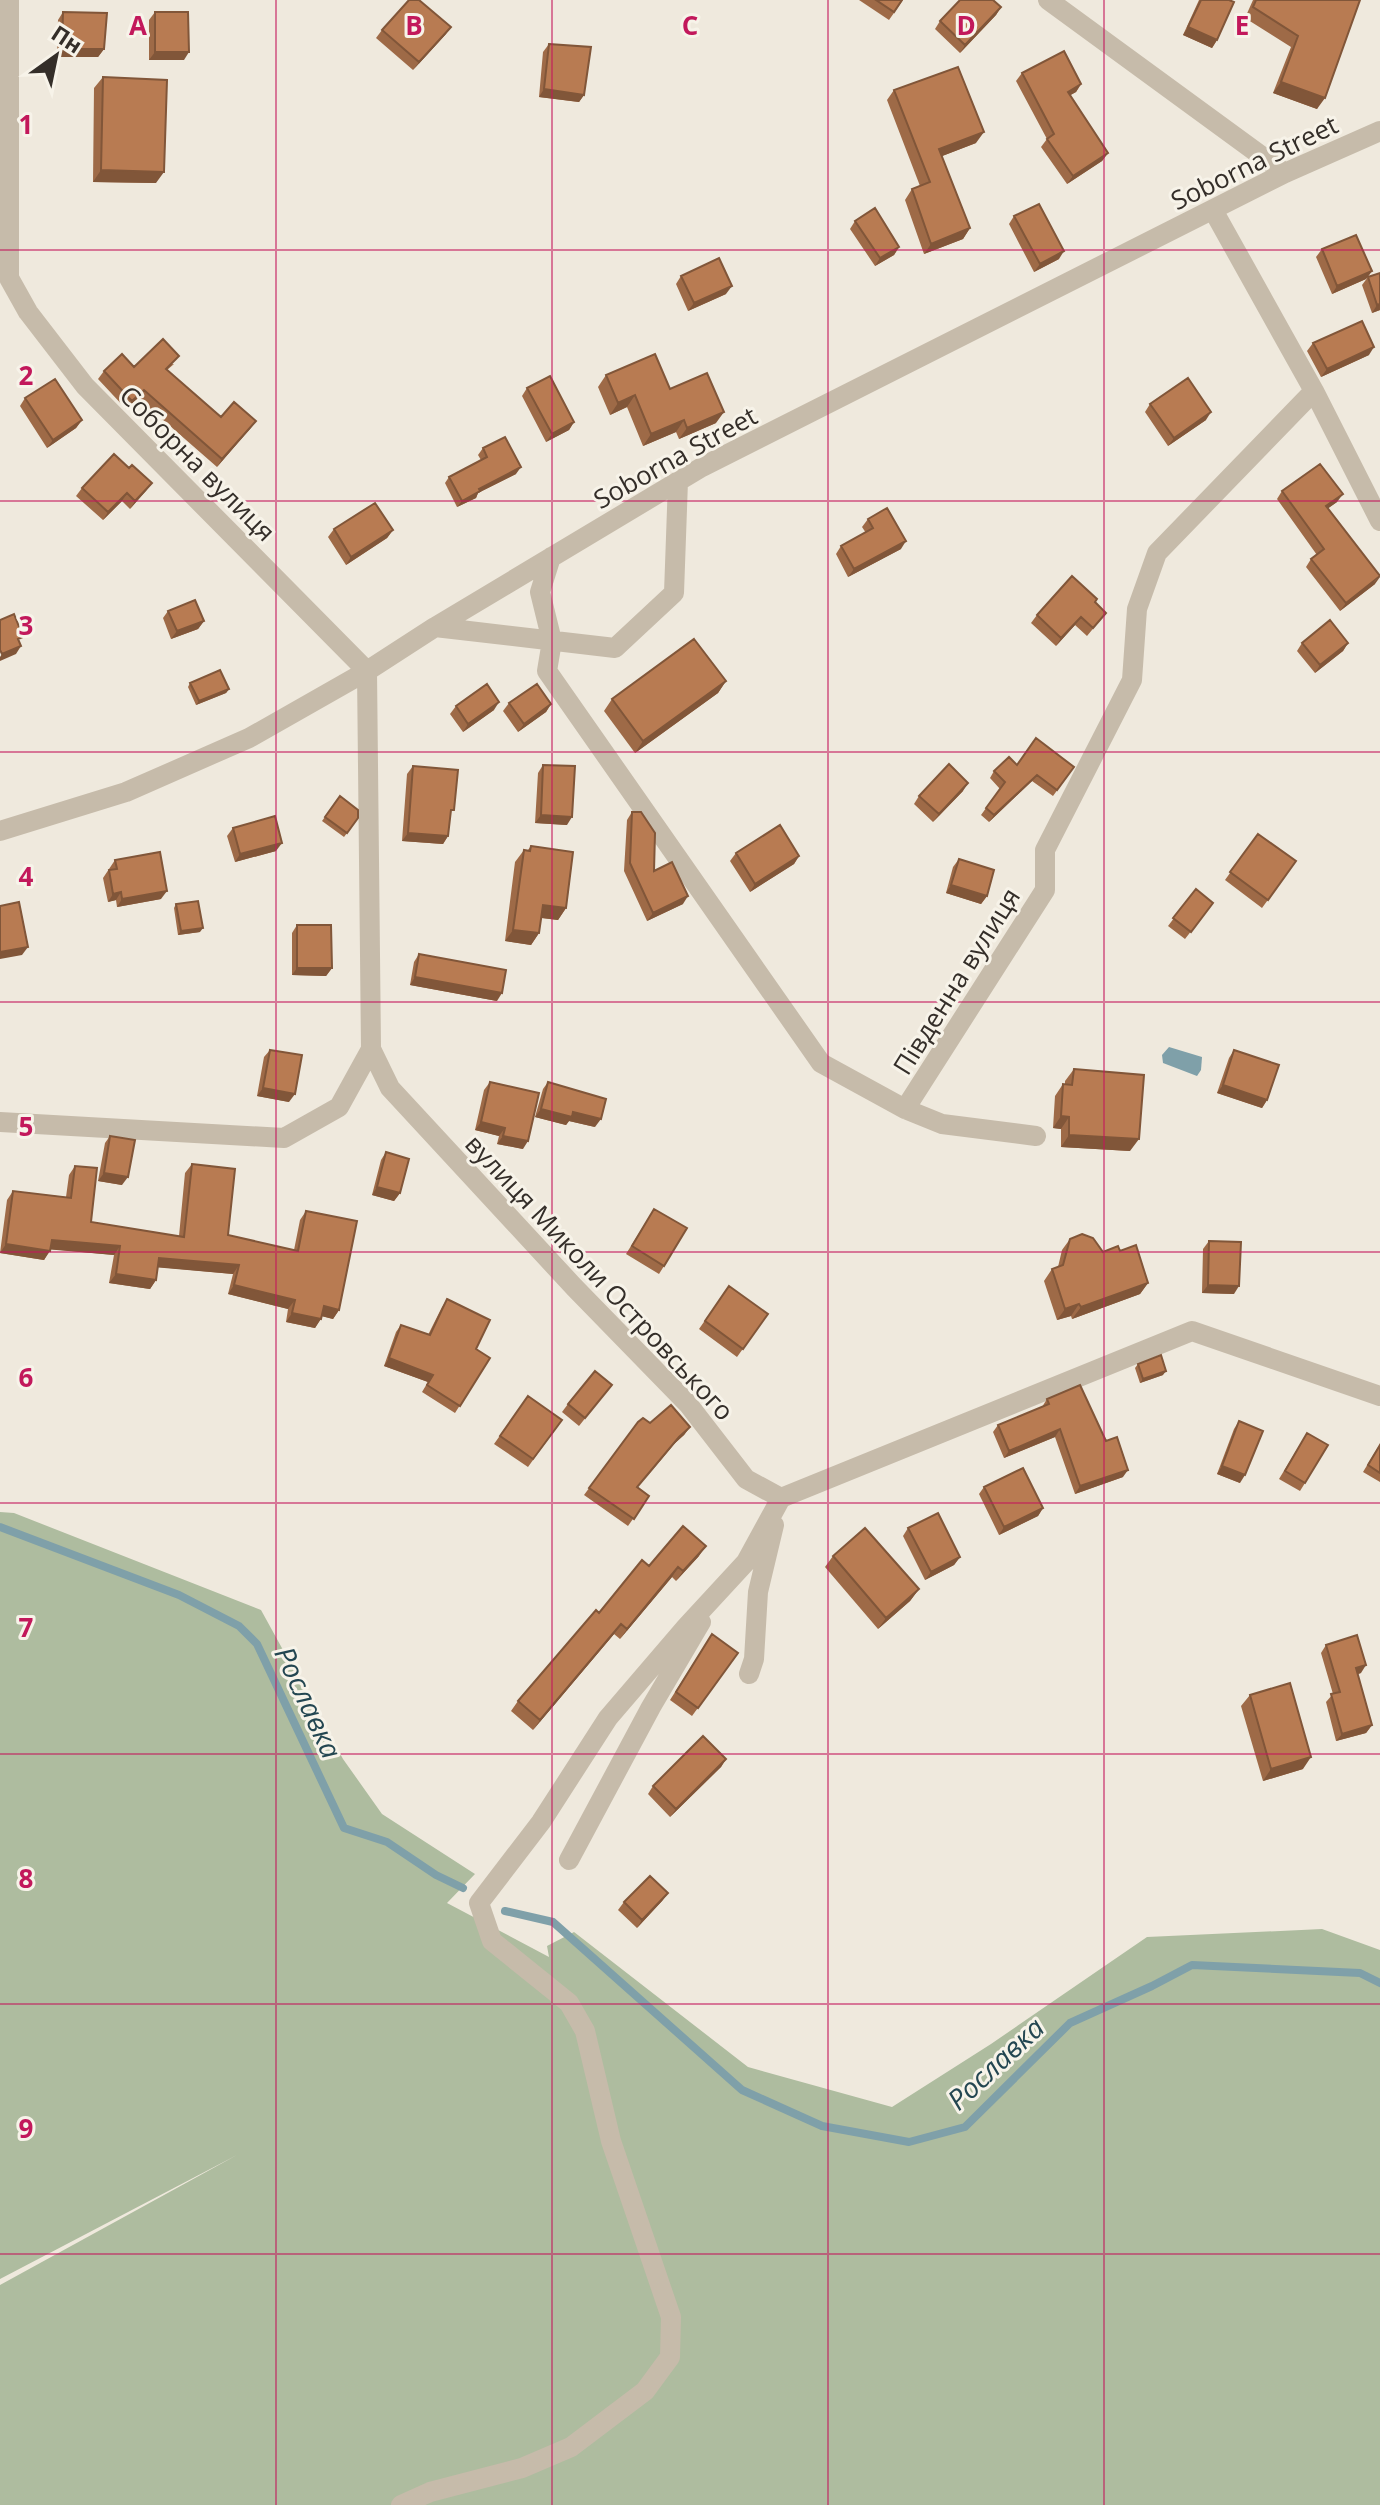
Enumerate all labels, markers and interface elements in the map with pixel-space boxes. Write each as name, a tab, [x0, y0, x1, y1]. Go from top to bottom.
text: A	[129, 7, 147, 43]
text: B	[405, 7, 423, 43]
text: C	[682, 7, 698, 43]
text: D	[956, 7, 976, 43]
text: E	[1235, 7, 1249, 43]
north arrow	[16, 16, 96, 96]
text: Пн	[46, 17, 89, 59]
text: 1	[19, 106, 33, 142]
street label: Soborna Street	[1164, 106, 1344, 218]
text: 2	[19, 357, 34, 393]
street label: Соборна вулиця	[112, 377, 284, 549]
street label: Soborna Street	[587, 397, 763, 517]
text: 3	[19, 607, 33, 643]
text: 4	[19, 858, 34, 894]
street label: Південна вулиця	[884, 881, 1028, 1081]
text: 5	[19, 1108, 33, 1144]
street label: вулиця Миколи Островського	[458, 1126, 742, 1428]
text: 6	[19, 1359, 34, 1395]
text: 7	[19, 1609, 34, 1645]
water label: Рославка	[267, 1640, 352, 1764]
text: 8	[19, 1860, 33, 1896]
water label: Рославка	[938, 2008, 1052, 2118]
text: 9	[19, 2110, 33, 2146]

